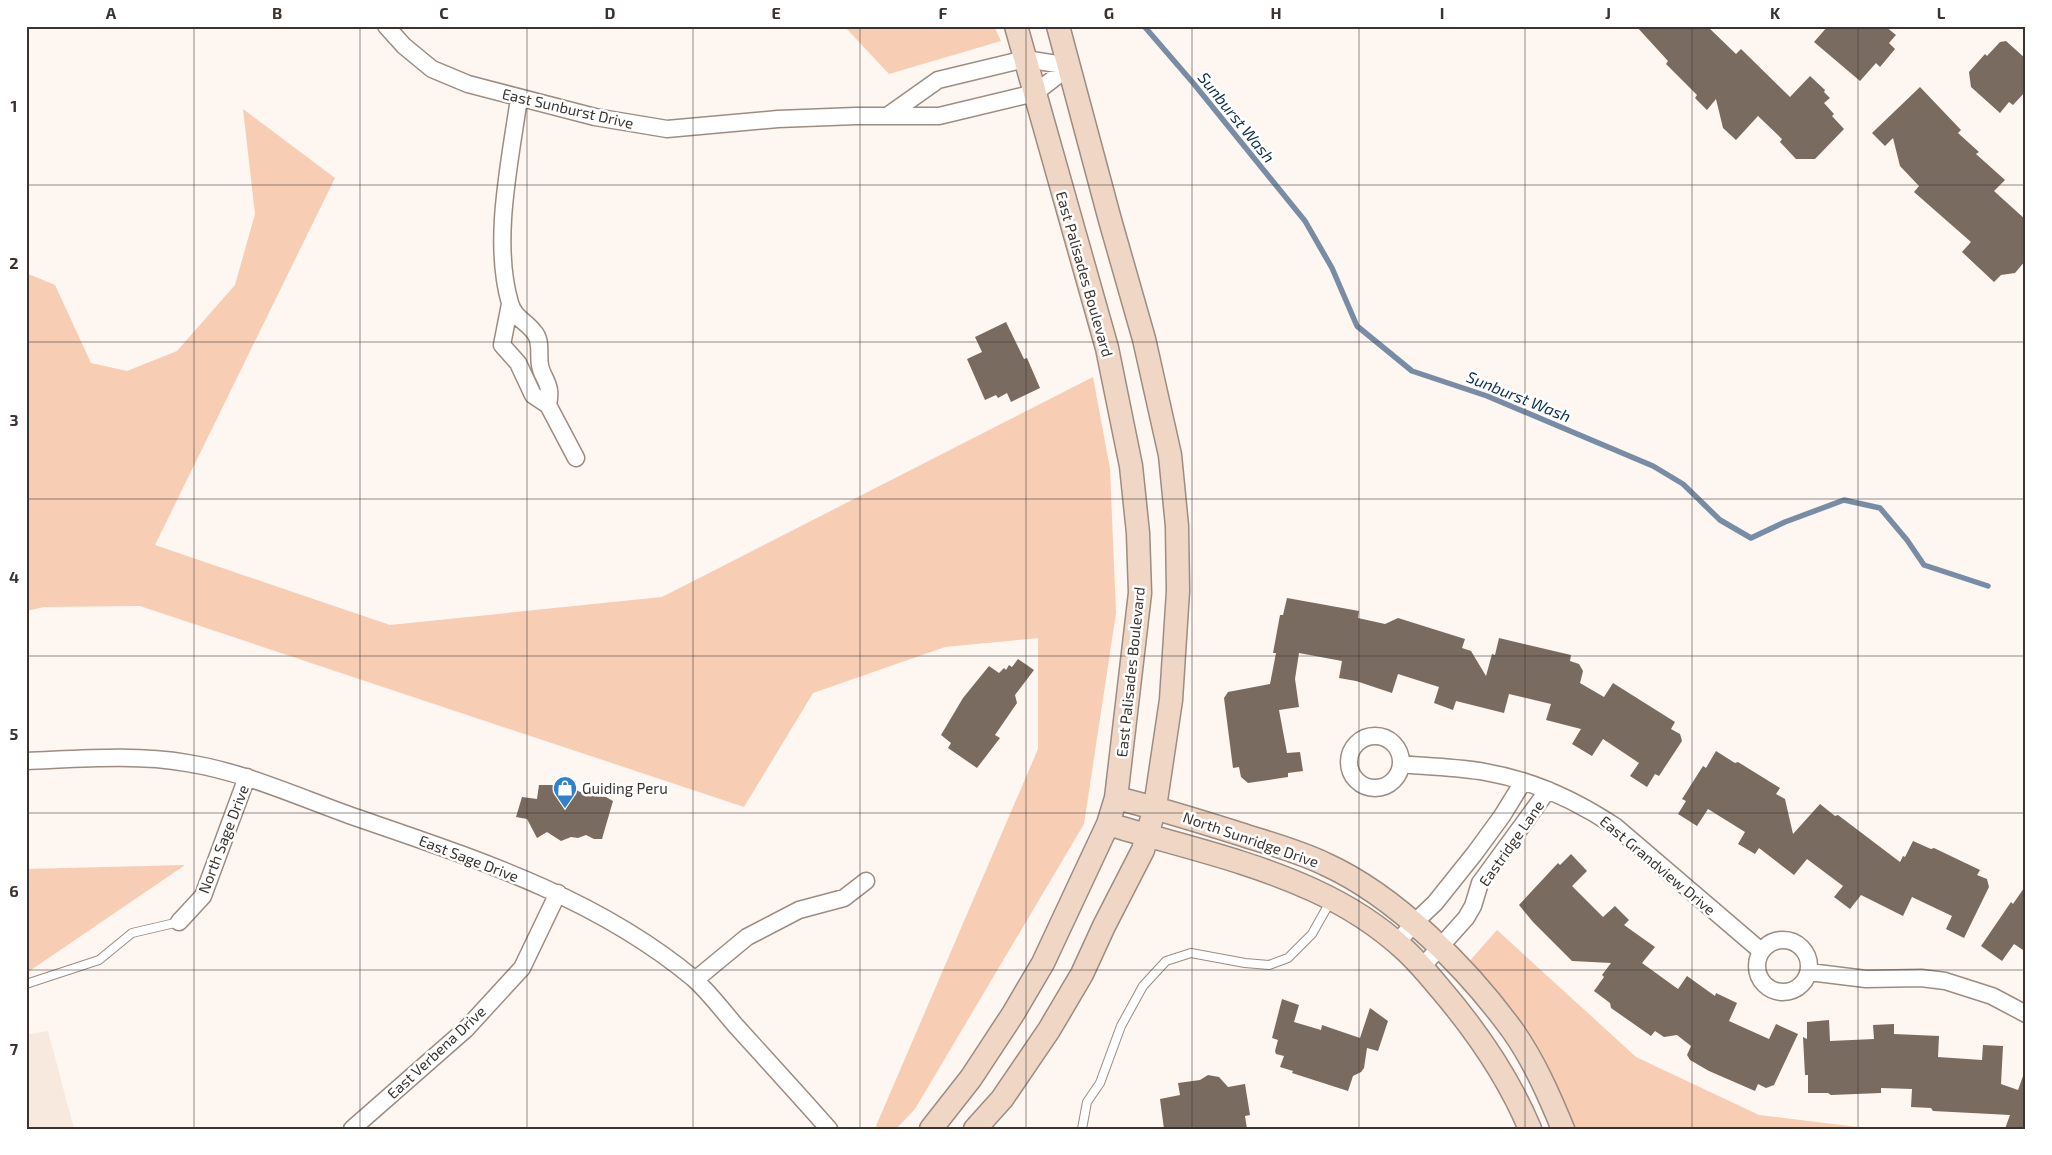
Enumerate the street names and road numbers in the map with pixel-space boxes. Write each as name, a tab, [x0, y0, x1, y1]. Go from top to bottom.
street label: East Sunburst Drive	[500, 84, 636, 132]
street label: East Palisades Boulevard	[1053, 189, 1117, 359]
street label: East Palisades Boulevard	[1112, 586, 1148, 758]
street label: North Sage Drive	[194, 782, 252, 896]
street label: Eastridge Lane	[1475, 797, 1547, 889]
street label: North Sunridge Drive	[1181, 807, 1321, 871]
street label: East Grandview Drive	[1597, 811, 1719, 919]
street label: East Sage Drive	[417, 831, 521, 885]
street label: East Verbena Drive	[383, 1002, 489, 1102]

